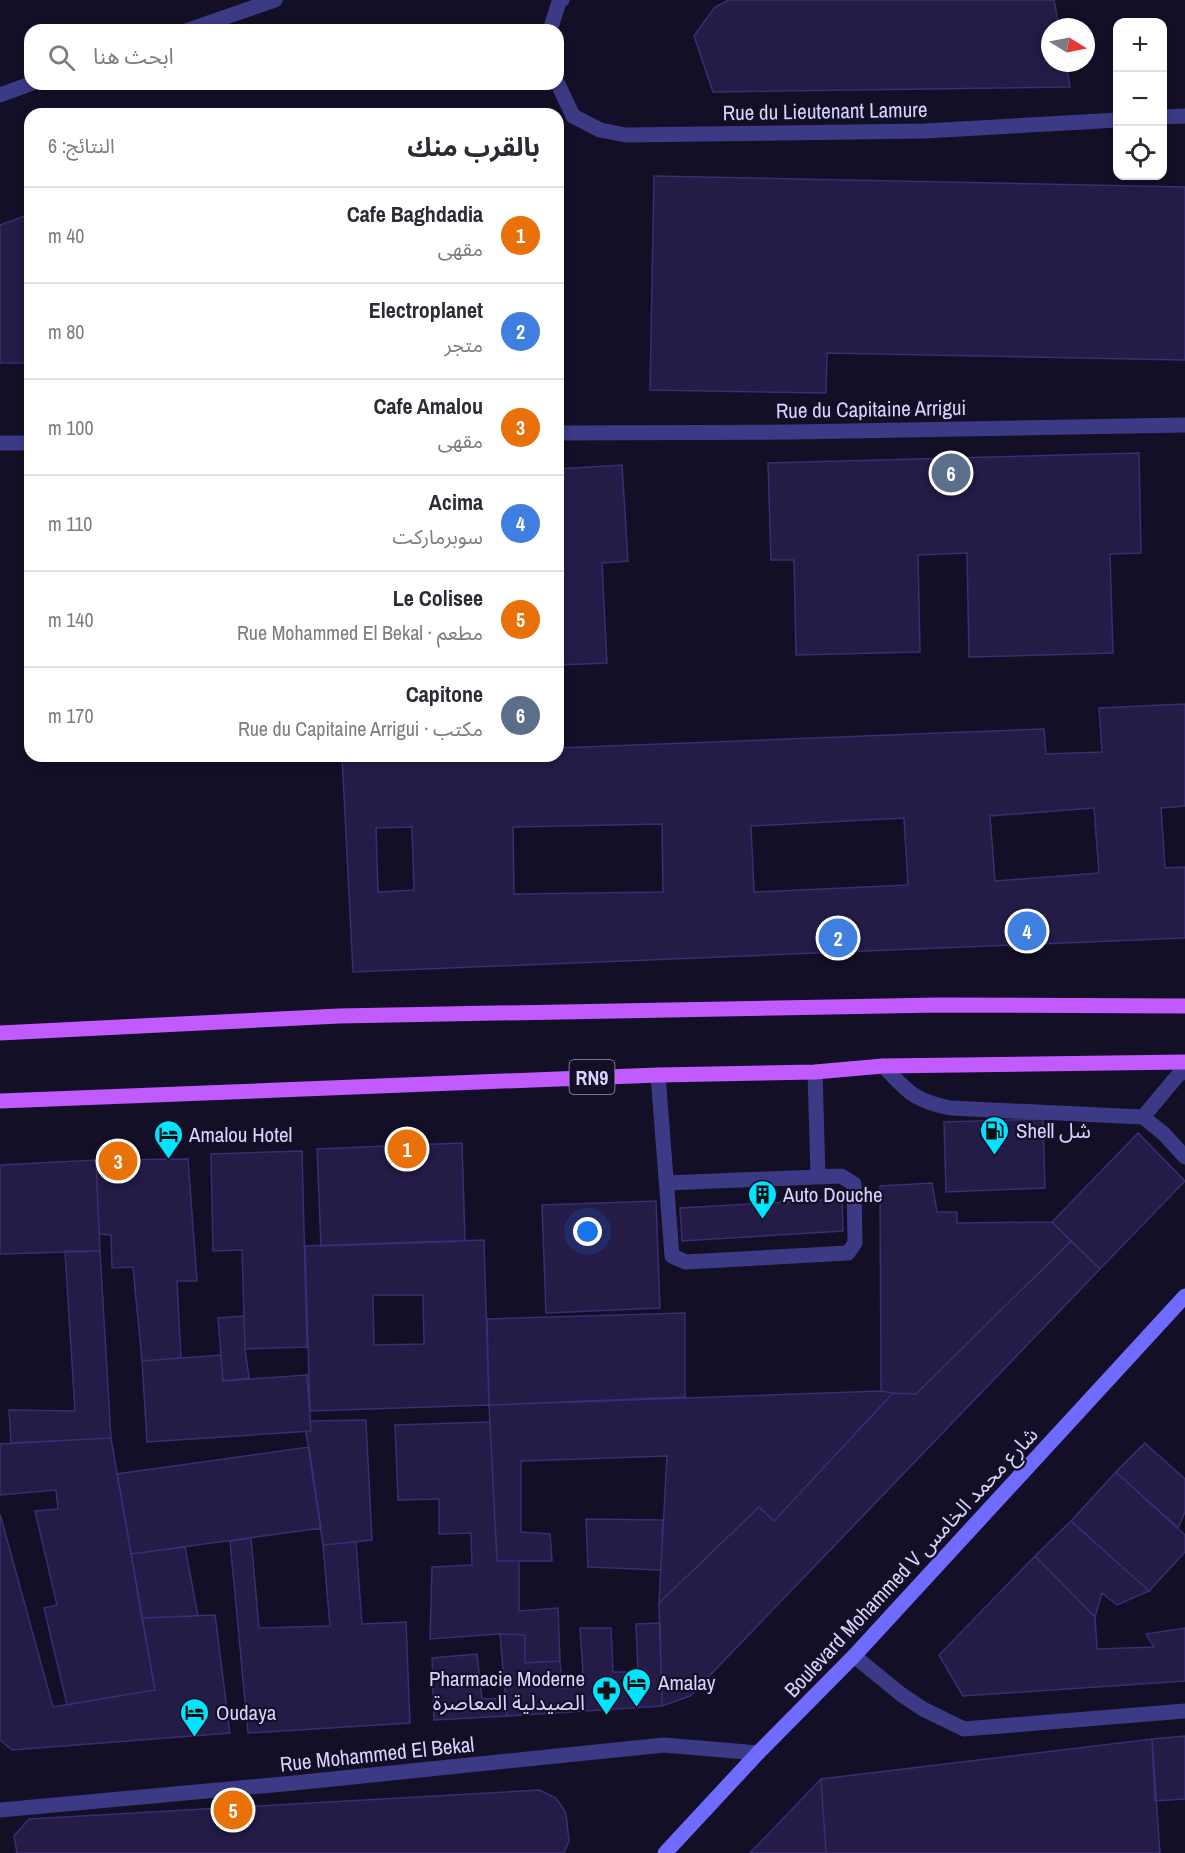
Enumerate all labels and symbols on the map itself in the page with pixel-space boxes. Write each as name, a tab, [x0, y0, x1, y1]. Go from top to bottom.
north arrow	[1041, 18, 1095, 72]
street label: Rue du Lieutenant Lamure	[722, 95, 928, 127]
street label: Rue du Capitaine Arrigui	[776, 393, 966, 425]
pin: 6	[932, 450, 970, 496]
pin: 4	[1008, 908, 1046, 954]
pin: 2	[818, 916, 858, 960]
road number: RN9	[570, 1060, 614, 1094]
fuel station icon: Shell شل	[979, 1114, 1011, 1156]
place label: Shell شل	[1016, 1116, 1091, 1145]
hotel icon: Amalou Hotel	[152, 1118, 184, 1160]
place label: Amalou Hotel	[188, 1120, 292, 1149]
pin: 1	[388, 1126, 426, 1172]
pin: 3	[98, 1138, 138, 1184]
building icon: Auto Douche	[746, 1178, 778, 1220]
place label: Auto Douche	[782, 1180, 883, 1209]
your location	[573, 1217, 602, 1246]
street label: Boulevard Mohammed V شارع محمد الخامس	[778, 1420, 1045, 1704]
place label: Pharmacie Moderne الصيدلية المعاصرة	[429, 1664, 585, 1717]
hotel icon: Amalay	[621, 1666, 653, 1708]
place label: Amalay	[657, 1668, 716, 1697]
pharmacy icon: Pharmacie Moderne الصيدلية المعاصرة	[590, 1674, 622, 1716]
hotel icon: Oudaya	[179, 1696, 211, 1738]
place label: Oudaya	[216, 1698, 277, 1727]
street label: Rue Mohammed El Bekal	[278, 1729, 476, 1779]
pin: 5	[214, 1788, 252, 1832]

